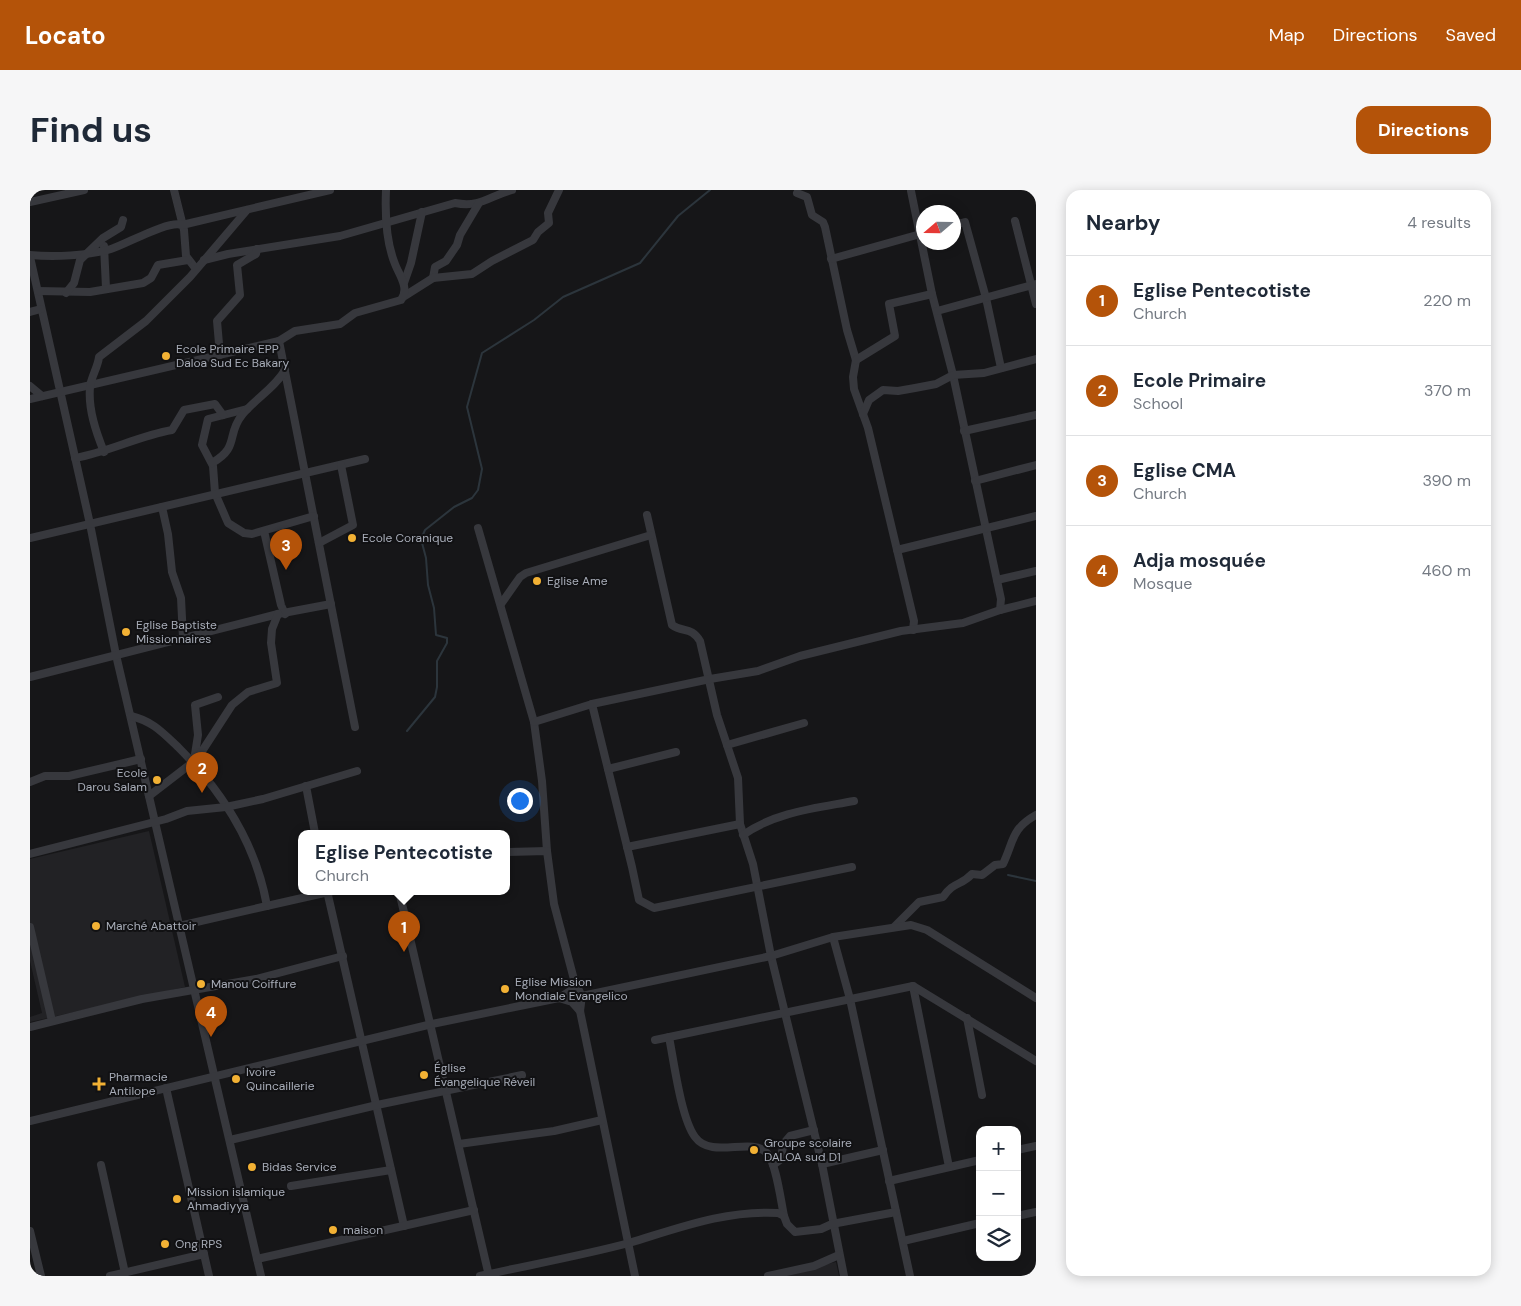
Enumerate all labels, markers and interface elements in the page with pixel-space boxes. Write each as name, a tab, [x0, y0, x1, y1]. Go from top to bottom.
text: Locato	[25, 20, 106, 51]
text: Map	[1269, 23, 1305, 47]
text: Directions	[1333, 23, 1418, 47]
text: Saved	[1446, 23, 1496, 47]
button: Directions	[1356, 106, 1491, 154]
text: Find us	[30, 107, 152, 153]
north arrow	[916, 205, 961, 250]
text: Nearby	[1086, 209, 1160, 237]
text: 4 results	[1407, 212, 1471, 233]
text: Eglise Pentecotiste	[1133, 278, 1311, 303]
text: 1	[1099, 290, 1105, 311]
text: 220 m	[1423, 290, 1471, 311]
text: Church	[1133, 303, 1187, 324]
place label: Ecole Primaire EPP Daloa Sud Ec Bakary	[176, 341, 289, 371]
marker: Ecole Primaire EPP Daloa Sud Ec Bakary	[160, 350, 172, 362]
text: Ecole Primaire	[1133, 368, 1266, 393]
text: 2	[1097, 380, 1107, 401]
text: 370 m	[1424, 380, 1471, 401]
text: School	[1133, 393, 1183, 414]
text: Eglise CMA	[1133, 458, 1236, 483]
text: 3	[1097, 470, 1107, 491]
text: 390 m	[1423, 470, 1471, 491]
text: Church	[1133, 483, 1187, 504]
pin: 3	[270, 529, 302, 570]
place label: Ecole Coranique	[362, 530, 453, 546]
marker: Ecole Coranique	[346, 532, 358, 544]
text: Adja mosquée	[1133, 548, 1266, 573]
text: 4	[1097, 560, 1107, 581]
text: 460 m	[1422, 560, 1471, 581]
place label: Eglise Ame	[547, 573, 608, 589]
text: Mosque	[1133, 573, 1192, 594]
marker: Eglise Ame	[531, 575, 543, 587]
place label: Eglise Baptiste Missionnaires	[136, 617, 217, 647]
marker: Eglise Baptiste Missionnaires	[120, 626, 132, 638]
pin: 2	[186, 752, 218, 793]
place label: Ecole Darou Salam	[77, 765, 147, 795]
marker: Ecole Darou Salam	[151, 774, 163, 786]
your location	[507, 788, 533, 814]
popup	[298, 830, 510, 895]
text: Eglise Pentecotiste	[315, 840, 493, 865]
text: Church	[315, 865, 369, 886]
pin: 1	[388, 911, 420, 952]
place label: Marché Abattoir	[106, 918, 197, 934]
marker: Marché Abattoir	[90, 920, 102, 932]
place label: Eglise Mission Mondiale Evangelico	[515, 974, 628, 1004]
place label: Manou Coiffure	[211, 976, 297, 992]
marker: Manou Coiffure	[195, 978, 207, 990]
marker: Eglise Mission Mondiale Evangelico	[499, 983, 511, 995]
pin: 4	[195, 996, 227, 1037]
place label: Église Évangelique Réveil	[434, 1060, 535, 1090]
place label: Ivoire Quincaillerie	[246, 1064, 315, 1094]
place label: Pharmacie Antilope	[109, 1069, 168, 1099]
marker: Église Évangelique Réveil	[418, 1069, 430, 1081]
marker: Ivoire Quincaillerie	[230, 1073, 242, 1085]
marker: Pharmacie Antilope	[93, 1078, 105, 1090]
map controls	[976, 1126, 1021, 1261]
button: +	[976, 1126, 1021, 1171]
place label: Groupe scolaire DALOA sud D1	[764, 1135, 852, 1165]
marker: Groupe scolaire DALOA sud D1	[748, 1144, 760, 1156]
place label: Bidas Service	[262, 1159, 337, 1175]
marker: Bidas Service	[246, 1161, 258, 1173]
button: −	[976, 1171, 1021, 1216]
place label: Mission islamique Ahmadiyya	[187, 1184, 285, 1214]
marker: Mission islamique Ahmadiyya	[171, 1193, 183, 1205]
button: layers	[976, 1216, 1021, 1261]
place label: maison	[343, 1222, 383, 1238]
marker: maison	[327, 1224, 339, 1236]
place label: Ong RPS	[175, 1236, 222, 1252]
marker: Ong RPS	[159, 1238, 171, 1250]

